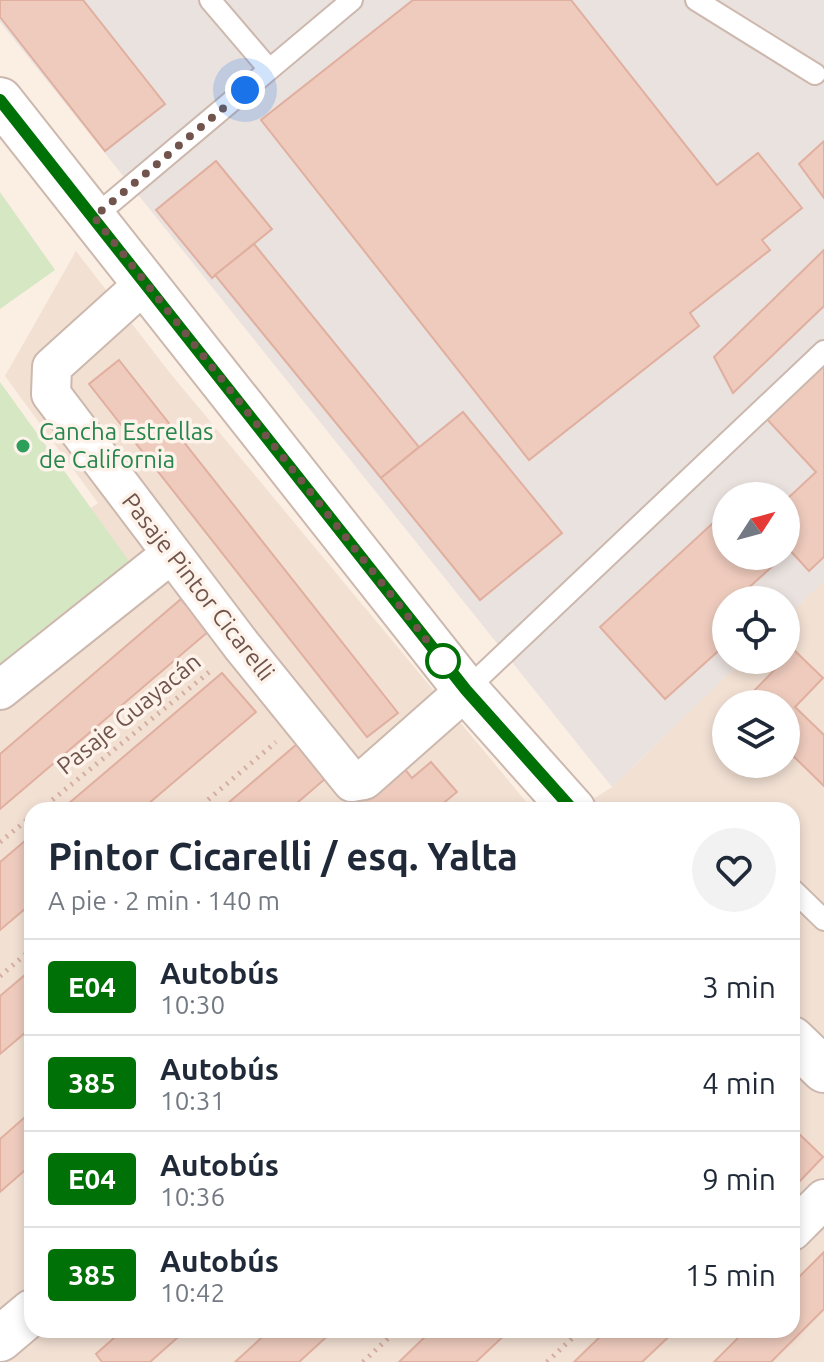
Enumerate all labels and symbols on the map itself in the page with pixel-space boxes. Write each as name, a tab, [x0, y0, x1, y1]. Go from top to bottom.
your location	[225, 70, 265, 110]
place label: Cancha Estrellas de California	[39, 418, 213, 473]
marker: Cancha Estrellas de California	[14, 437, 32, 455]
north arrow	[712, 482, 800, 570]
street label: Pasaje Pintor Cicarelli	[117, 488, 280, 686]
unlabelled marker	[426, 644, 460, 678]
street label: Pasaje Guayacán	[52, 648, 206, 780]

